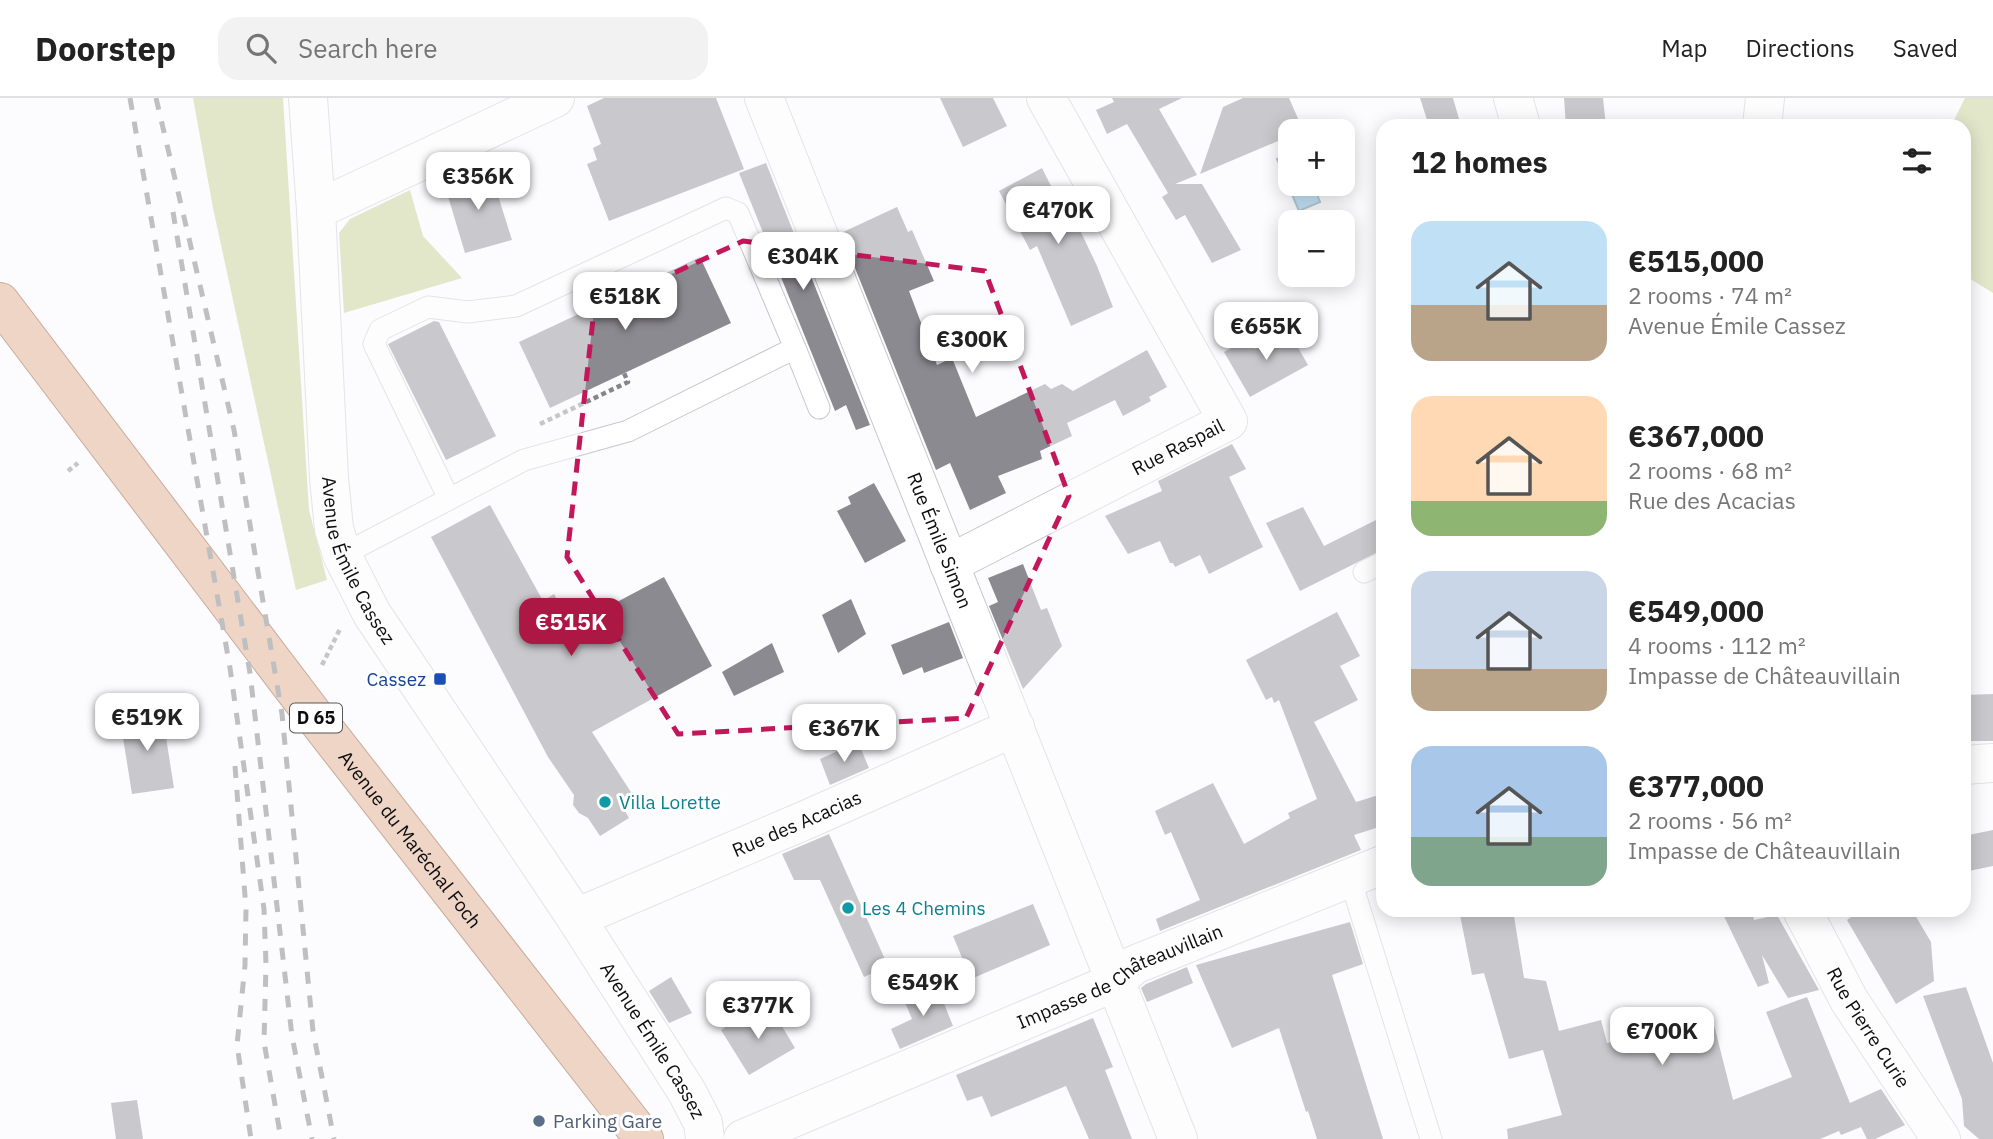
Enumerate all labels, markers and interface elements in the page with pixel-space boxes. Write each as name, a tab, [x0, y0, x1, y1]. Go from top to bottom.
search box	[218, 17, 708, 80]
text: Doorstep	[35, 27, 176, 70]
icon: search	[242, 29, 280, 67]
text: Search here	[298, 31, 437, 65]
text: Map	[1661, 32, 1707, 64]
text: Directions	[1745, 32, 1855, 64]
text: Saved	[1893, 32, 1958, 64]
map controls	[1278, 119, 1355, 287]
button: +	[1278, 119, 1355, 196]
text: 12 homes	[1411, 142, 1548, 181]
icon: filters	[1898, 142, 1936, 180]
pin: €356K	[429, 152, 527, 212]
text: €356K	[442, 160, 514, 190]
pin: €470K	[1009, 186, 1107, 246]
text: €470K	[1022, 194, 1094, 224]
button: −	[1278, 210, 1355, 287]
pin: €304K	[754, 232, 852, 292]
text: €304K	[767, 240, 839, 270]
text: €515,000	[1628, 241, 1764, 280]
icon: home	[1467, 249, 1551, 333]
pin: €518K	[576, 272, 674, 332]
text: €518K	[589, 280, 661, 310]
text: 2 rooms · 74 m²	[1628, 280, 1792, 310]
pin: €655K	[1217, 302, 1315, 362]
text: €655K	[1230, 310, 1302, 340]
text: Avenue Émile Cassez	[1628, 310, 1846, 340]
pin: €300K	[923, 316, 1021, 375]
text: €300K	[936, 323, 1008, 353]
street label: Rue Raspail	[1128, 413, 1228, 480]
text: €367,000	[1628, 416, 1764, 455]
icon: home	[1467, 424, 1551, 508]
text: 2 rooms · 68 m²	[1628, 455, 1792, 485]
street label: Rue Émile Simon	[902, 469, 978, 612]
street label: Avenue Émile Cassez	[317, 475, 401, 649]
text: Rue des Acacias	[1628, 485, 1796, 515]
text: €549,000	[1628, 591, 1764, 630]
pin: €515K	[522, 598, 620, 658]
icon: home	[1467, 599, 1551, 683]
text: €515K	[535, 606, 607, 636]
text: 4 rooms · 112 m²	[1628, 630, 1806, 660]
text: Impasse de Châteauvillain	[1628, 660, 1901, 690]
place label: Cassez	[367, 667, 426, 691]
marker: Cassez	[432, 671, 448, 687]
pin: €519K	[98, 694, 196, 753]
text: €519K	[111, 701, 183, 731]
road number: D 65	[290, 704, 342, 732]
pin: €367K	[795, 704, 893, 764]
text: €367K	[808, 712, 880, 742]
street label: Avenue du Maréchal Foch	[334, 746, 487, 933]
text: €377,000	[1628, 766, 1764, 805]
icon: home	[1467, 774, 1551, 858]
street label: Rue des Acacias	[728, 785, 865, 862]
place label: Villa Lorette	[619, 790, 721, 814]
marker: Villa Lorette	[597, 794, 613, 810]
text: 2 rooms · 56 m²	[1628, 805, 1792, 835]
text: Impasse de Châteauvillain	[1628, 835, 1901, 865]
place label: Les 4 Chemins	[862, 896, 986, 920]
marker: Les 4 Chemins	[840, 900, 856, 916]
street label: Impasse de Châteauvillain	[1013, 919, 1226, 1034]
street label: Avenue Émile Cassez	[595, 958, 711, 1123]
pin: €549K	[874, 958, 972, 1018]
street label: Rue Pierre Curie	[1822, 963, 1916, 1092]
text: €549K	[887, 966, 959, 996]
pin: €377K	[709, 982, 807, 1041]
text: €377K	[722, 989, 794, 1019]
pin: €700K	[1613, 1007, 1711, 1067]
text: €700K	[1626, 1015, 1698, 1045]
place label: Parking Gare	[553, 1109, 662, 1133]
marker: Parking Gare	[531, 1113, 547, 1129]

